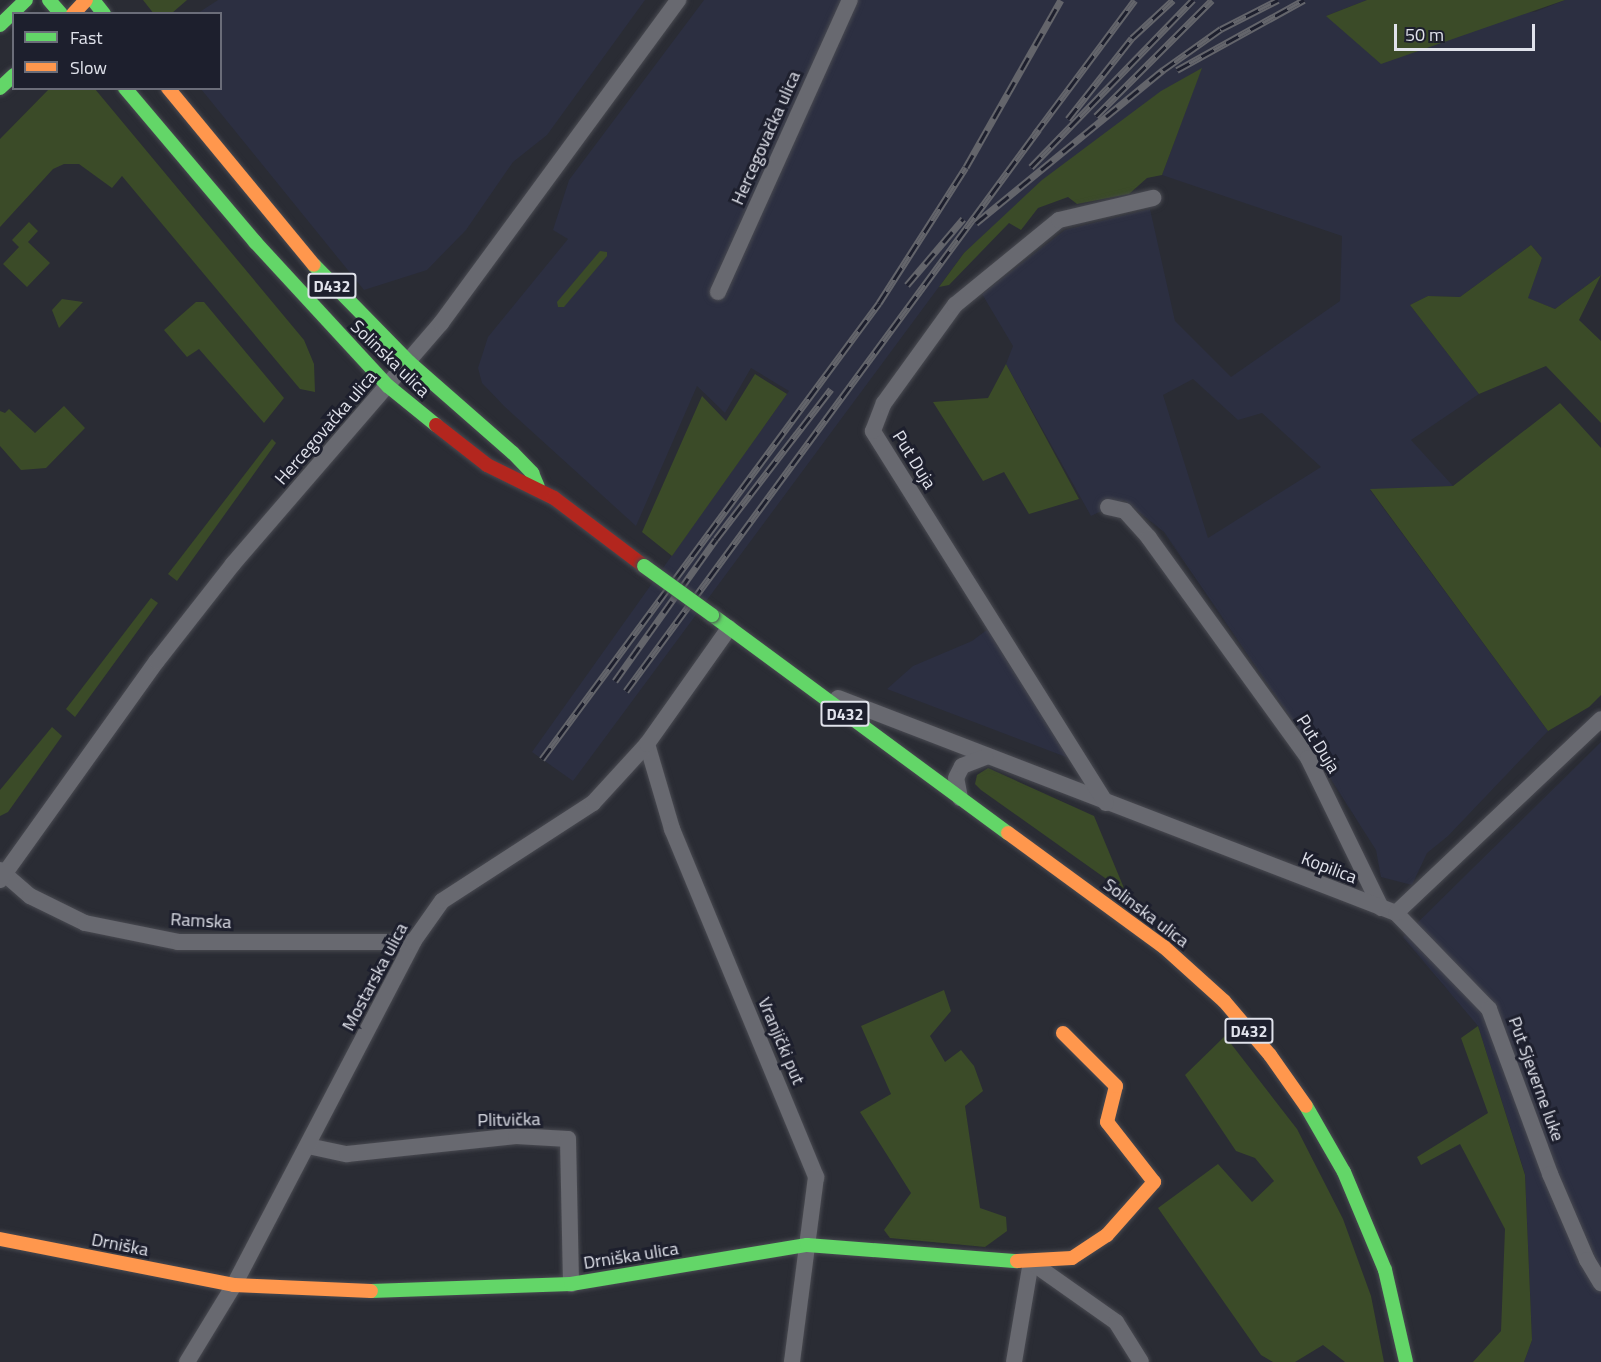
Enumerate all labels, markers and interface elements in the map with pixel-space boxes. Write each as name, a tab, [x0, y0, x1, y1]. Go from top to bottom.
legend	[12, 12, 222, 90]
scale bar	[1397, 12, 1538, 50]
text: 50 m	[1405, 21, 1444, 48]
text: Fast	[70, 24, 103, 51]
text: Slow	[70, 54, 107, 81]
street label: Hercegovačka ulica	[727, 68, 805, 208]
road number: D432	[306, 273, 358, 299]
street label: Solinska ulica	[346, 316, 434, 402]
street label: Hercegovačka ulica	[271, 367, 381, 489]
street label: Put Duja	[888, 427, 940, 493]
road number: D432	[820, 701, 870, 727]
street label: Put Duja	[1292, 711, 1344, 777]
street label: Kopilica	[1298, 848, 1360, 888]
street label: Solinska ulica	[1099, 874, 1193, 952]
street label: Ramska	[170, 909, 232, 933]
street label: Mostarska ulica	[338, 919, 412, 1035]
street label: Vranjički put	[753, 994, 809, 1088]
street label: Put Sjeverne luke	[1503, 1014, 1569, 1144]
road number: D432	[1224, 1018, 1274, 1044]
street label: Plitvička	[477, 1109, 541, 1131]
street label: Drniška	[90, 1229, 150, 1261]
street label: Drniška ulica	[582, 1238, 680, 1274]

